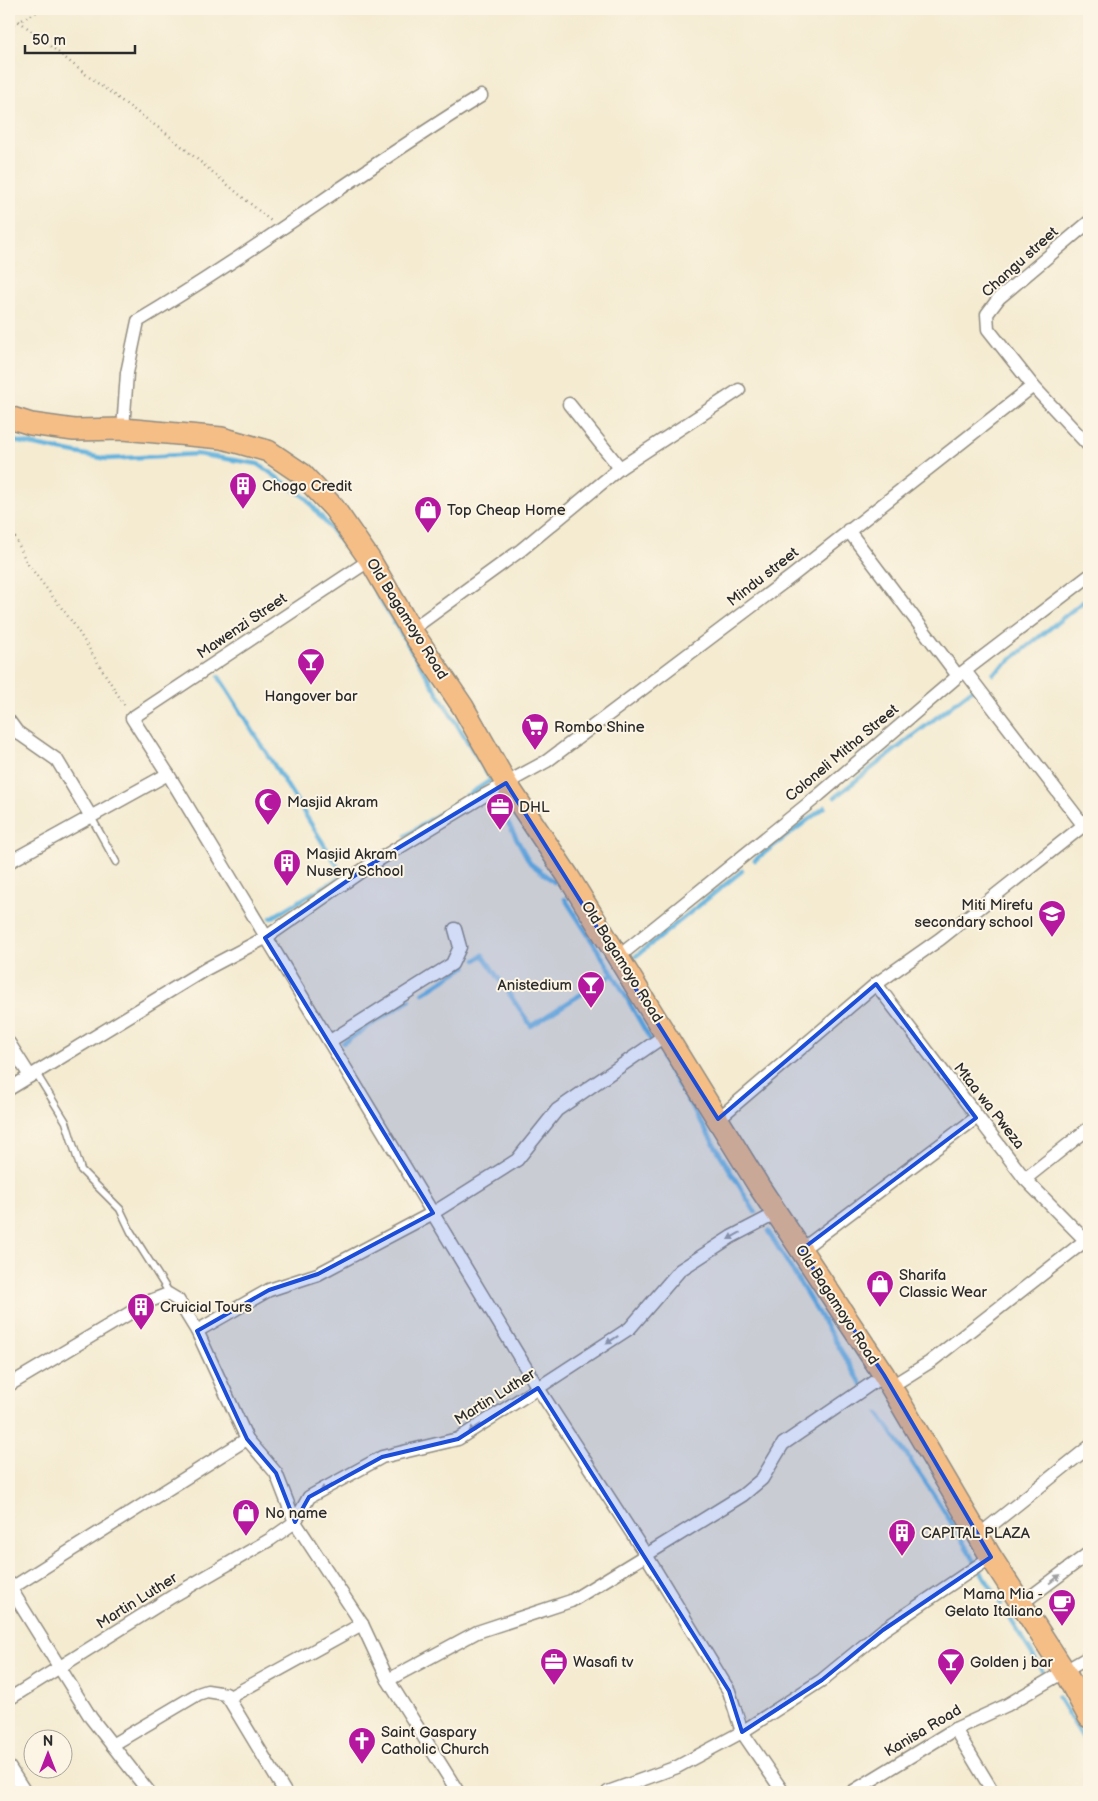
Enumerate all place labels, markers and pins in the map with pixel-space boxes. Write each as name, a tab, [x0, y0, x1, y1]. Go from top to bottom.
building icon: Chogo Credit	[228, 471, 258, 510]
place label: Chogo Credit	[262, 477, 353, 496]
shop icon: Top Cheap Home	[413, 495, 443, 534]
place label: Top Cheap Home	[447, 501, 566, 520]
bar icon: Hangover bar	[296, 647, 326, 686]
place label: Hangover bar	[265, 687, 358, 706]
supermarket icon: Rombo Shine	[520, 712, 550, 751]
place label: Rombo Shine	[554, 718, 645, 737]
mosque icon: Masjid Akram	[253, 787, 283, 826]
office icon: DHL	[485, 792, 515, 831]
place label: Masjid Akram	[287, 793, 378, 812]
place label: DHL	[519, 798, 550, 817]
place label: Masjid Akram Nusery School	[306, 845, 403, 881]
building icon: Masjid Akram Nusery School	[272, 848, 302, 887]
place label: Miti Mirefu secondary school	[915, 896, 1033, 932]
school or university icon: Miti Mirefu secondary school	[1037, 899, 1067, 938]
bar icon: Anistedium	[576, 970, 606, 1009]
place label: Anistedium	[498, 976, 572, 995]
place label: Sharifa Classic Wear	[899, 1266, 987, 1302]
shop icon: Sharifa Classic Wear	[865, 1269, 895, 1308]
building icon: Cruicial Tours	[126, 1292, 156, 1331]
place label: Cruicial Tours	[160, 1298, 252, 1317]
shop icon: No name	[231, 1498, 261, 1537]
place label: No name	[265, 1504, 327, 1523]
building icon: CAPITAL PLAZA	[887, 1518, 917, 1557]
place label: CAPITAL PLAZA	[921, 1524, 1031, 1543]
place label: Mama Mia - Gelato Italiano	[945, 1585, 1043, 1621]
cafe icon: Mama Mia - Gelato Italiano	[1047, 1588, 1077, 1627]
office icon: Wasafi tv	[539, 1647, 569, 1686]
bar icon: Golden j bar	[936, 1647, 966, 1686]
place label: Wasafi tv	[573, 1653, 634, 1672]
place label: Golden j bar	[970, 1653, 1054, 1672]
place label: Saint Gaspary Catholic Church	[381, 1723, 489, 1759]
church icon: Saint Gaspary Catholic Church	[347, 1726, 377, 1765]

